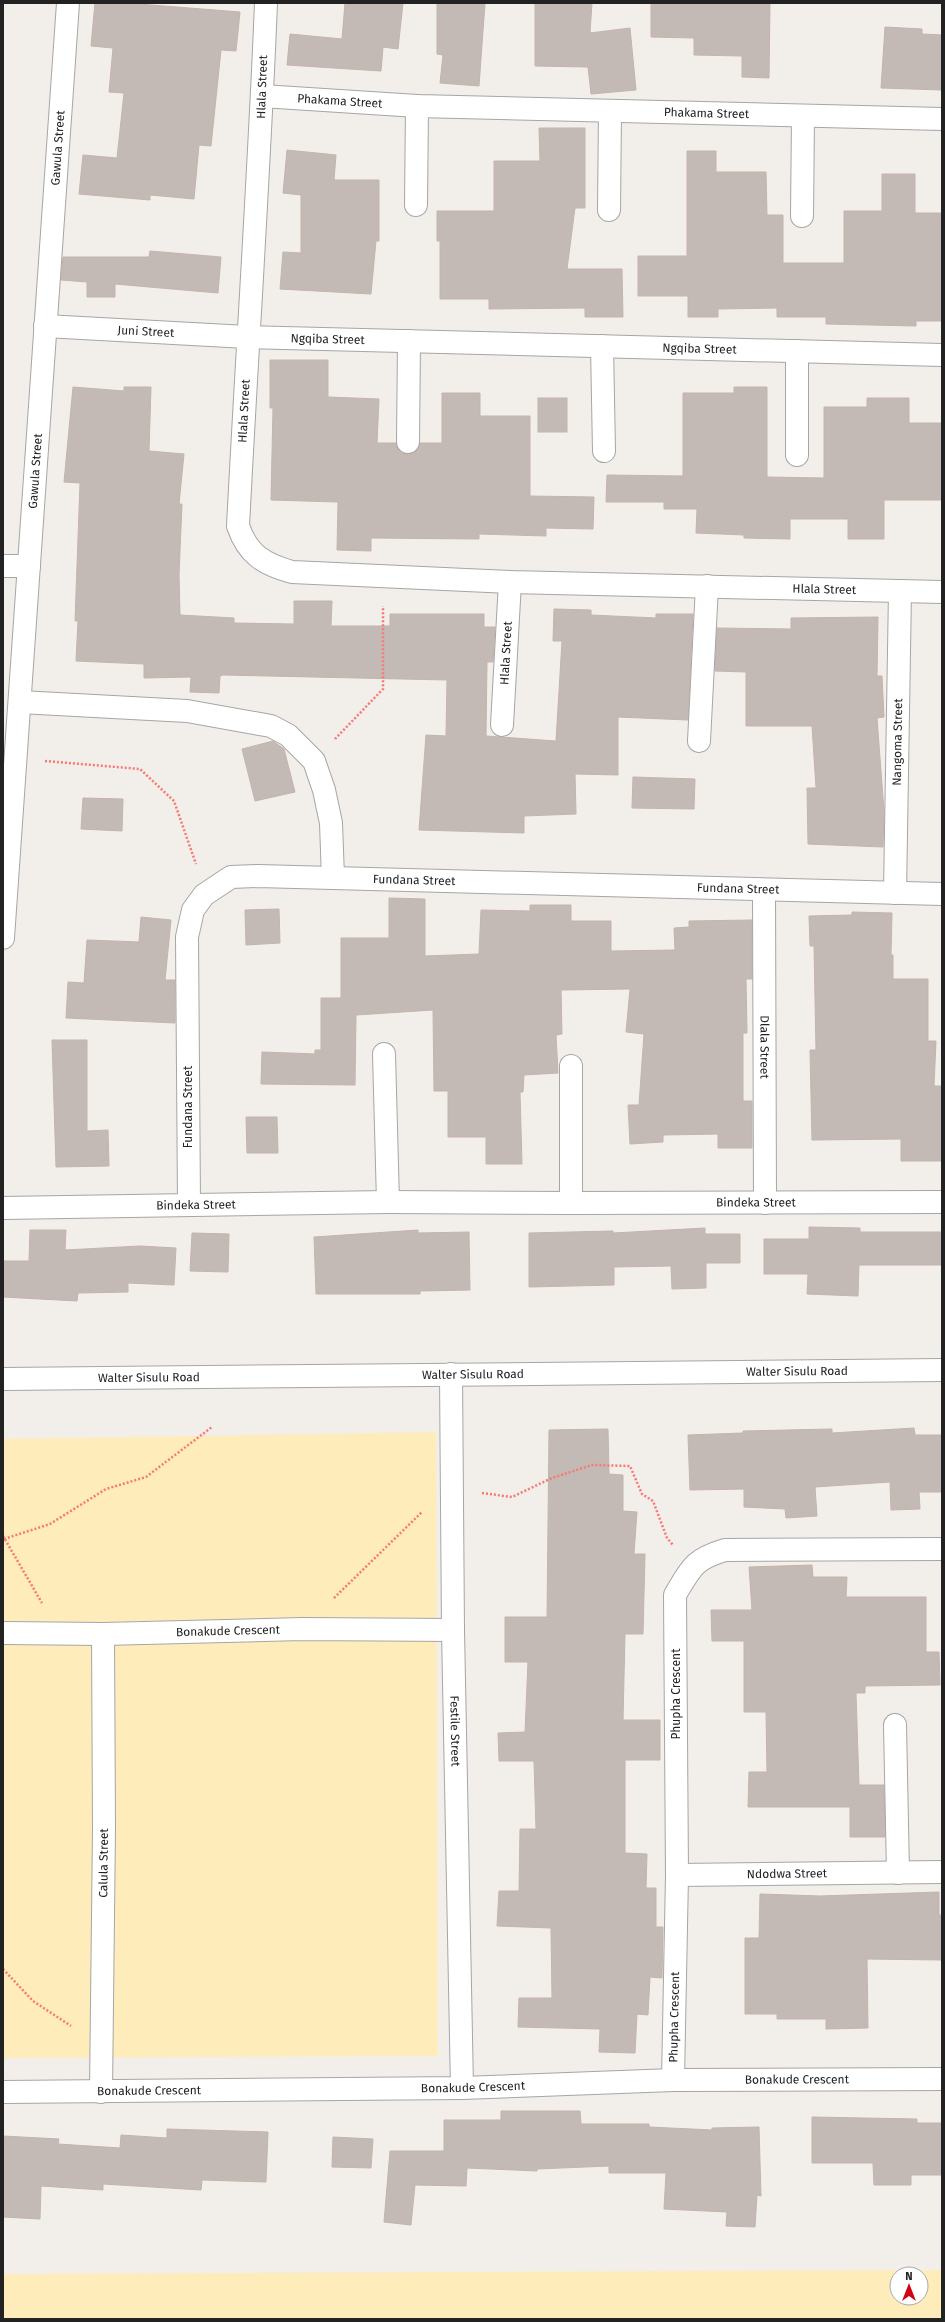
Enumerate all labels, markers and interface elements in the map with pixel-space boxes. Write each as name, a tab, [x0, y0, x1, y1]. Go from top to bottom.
street label: Hlala Street	[254, 54, 270, 119]
street label: Phakama Street	[297, 91, 384, 111]
street label: Phakama Street	[664, 105, 750, 121]
street label: Gawula Street	[48, 109, 68, 186]
street label: Juni Street	[117, 323, 175, 340]
street label: Ngqiba Street	[290, 331, 366, 347]
street label: Ngqiba Street	[662, 341, 737, 357]
street label: Hlala Street	[235, 378, 253, 443]
street label: Gawula Street	[26, 432, 45, 509]
street label: Hlala Street	[792, 582, 857, 597]
street label: Hlala Street	[497, 620, 515, 685]
street label: Nangoma Street	[890, 698, 905, 786]
street label: Fundana Street	[373, 872, 456, 888]
street label: Fundana Street	[697, 881, 780, 897]
street label: Dlala Street	[757, 1015, 772, 1079]
street label: Fundana Street	[181, 1065, 195, 1148]
street label: Bindeka Street	[716, 1195, 797, 1210]
street label: Bindeka Street	[156, 1197, 237, 1213]
street label: Walter Sisulu Road	[746, 1364, 848, 1379]
street label: Walter Sisulu Road	[422, 1367, 524, 1382]
street label: Walter Sisulu Road	[98, 1370, 200, 1385]
street label: Bonakude Crescent	[176, 1623, 281, 1639]
street label: Phupha Crescent	[669, 1648, 683, 1739]
street label: Festile Street	[447, 1695, 463, 1767]
street label: Calula Street	[96, 1828, 111, 1898]
street label: Ndodwa Street	[747, 1866, 828, 1881]
street label: Phupha Crescent	[666, 1971, 682, 2063]
street label: Bonakude Crescent	[745, 2072, 850, 2087]
street label: Bonakude Crescent	[421, 2079, 526, 2095]
street label: Bonakude Crescent	[97, 2083, 202, 2098]
north arrow	[889, 2266, 929, 2306]
text: N	[905, 2270, 913, 2283]

